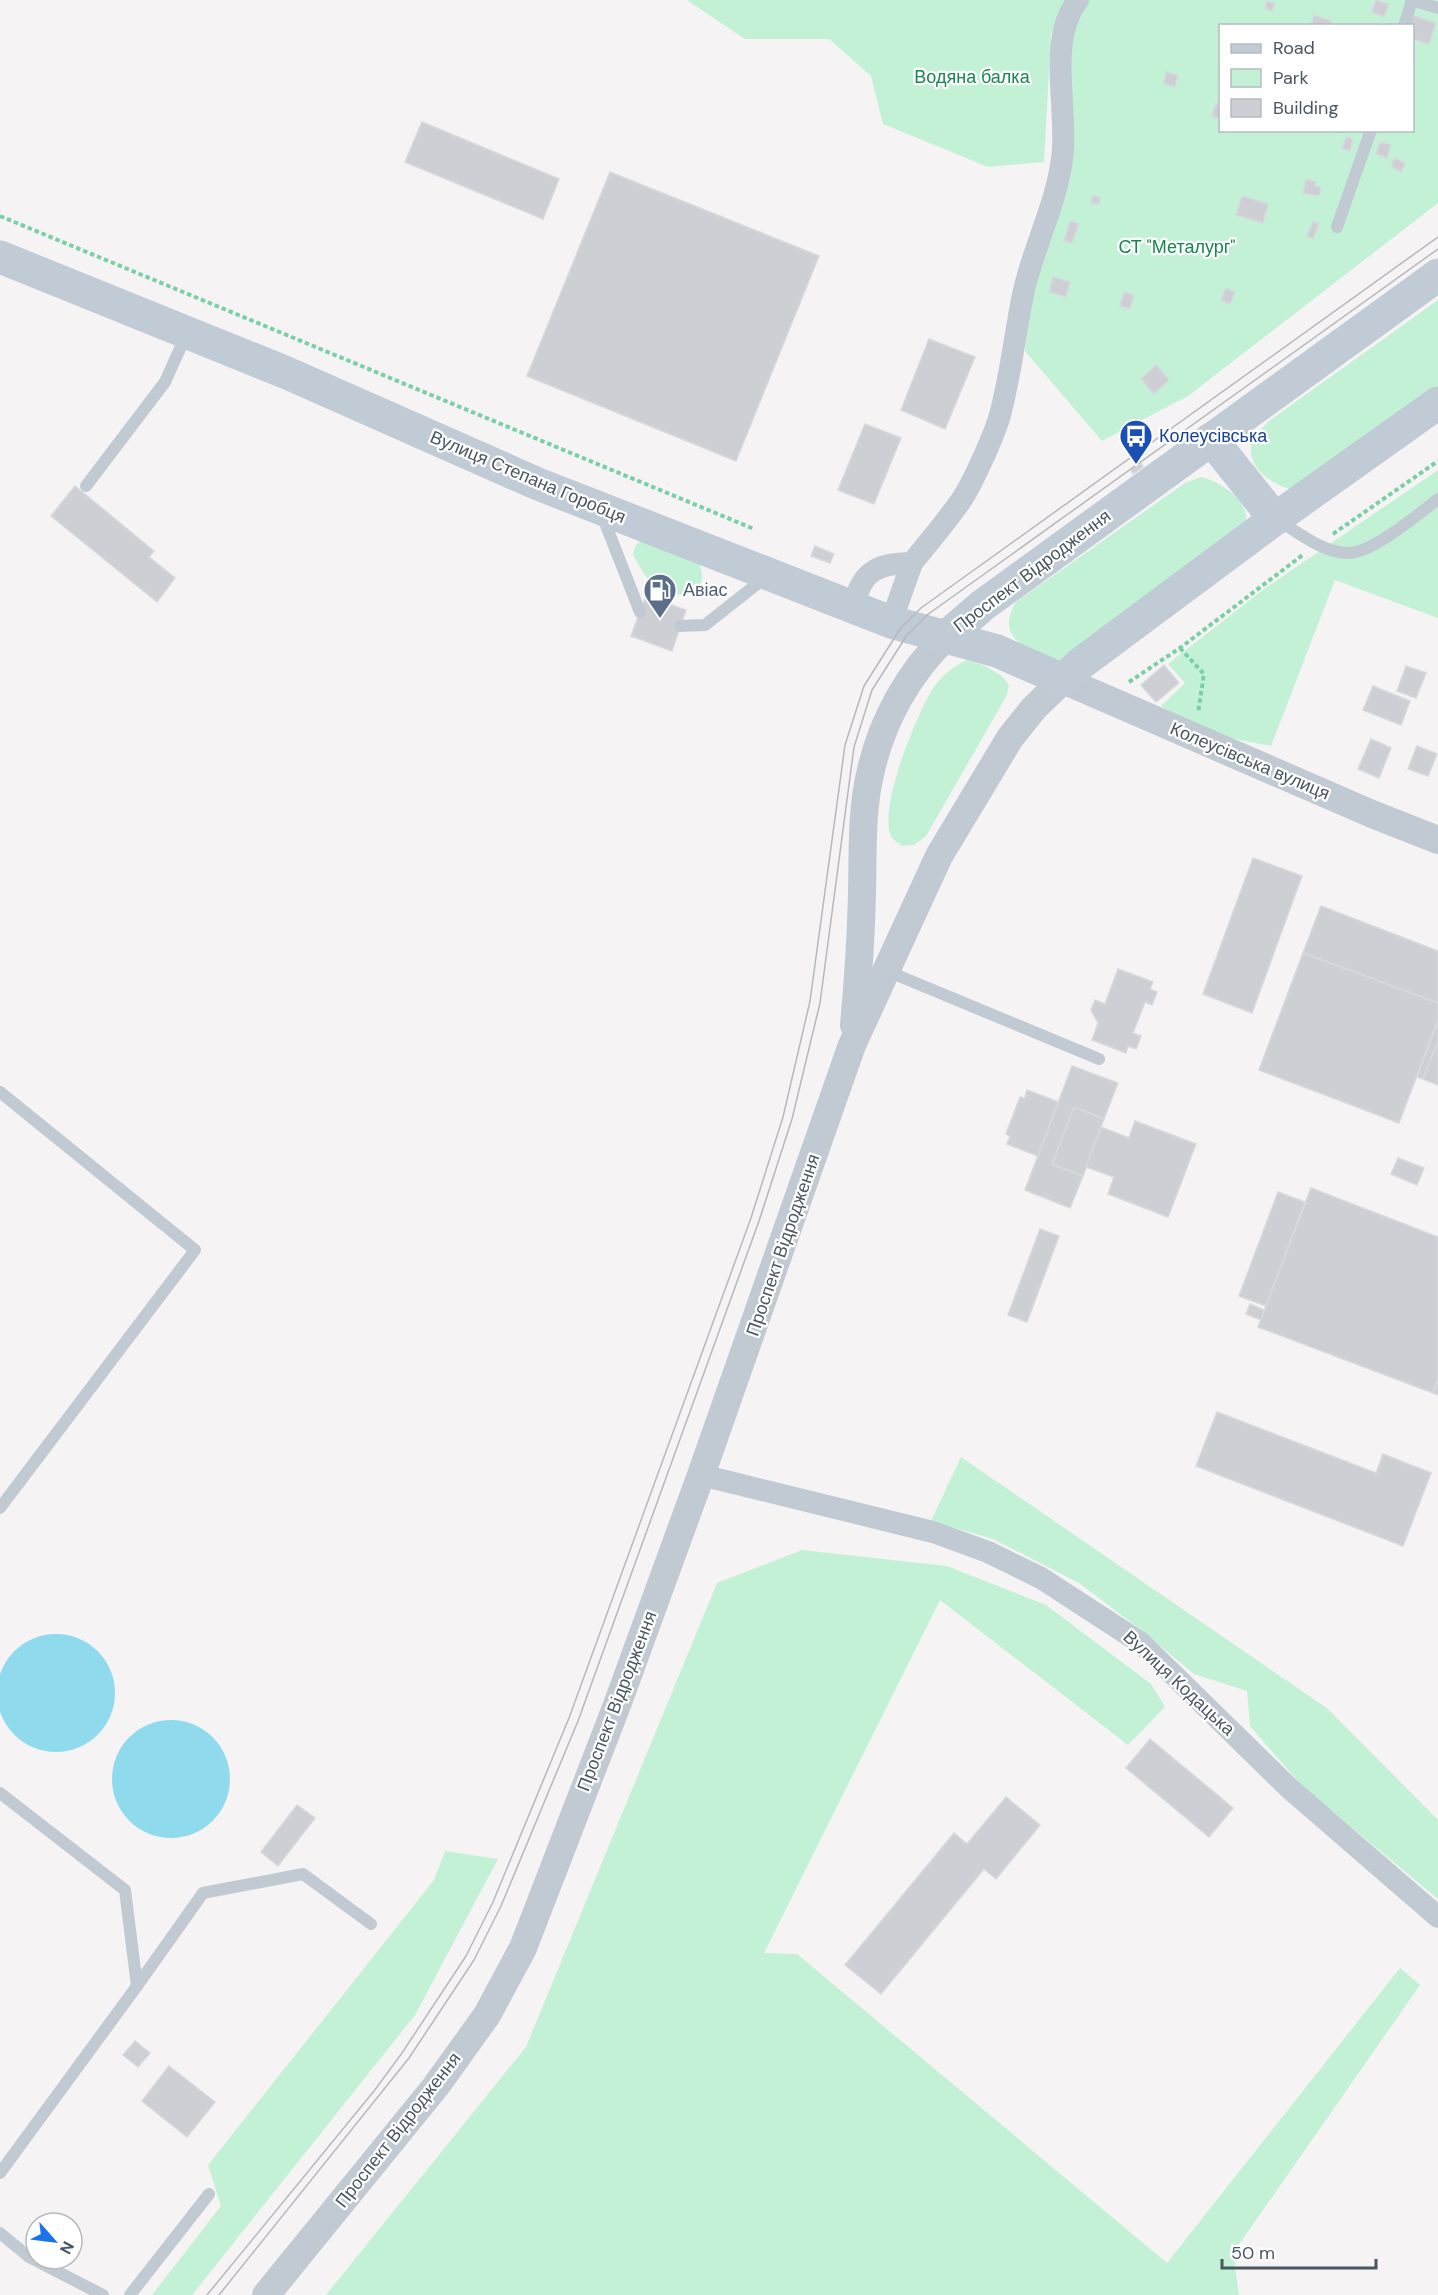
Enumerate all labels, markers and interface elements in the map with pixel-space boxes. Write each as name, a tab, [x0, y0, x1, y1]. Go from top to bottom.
legend	[1219, 24, 1414, 132]
text: Road	[1273, 36, 1315, 60]
park label: Водяна балка	[914, 65, 1031, 89]
text: Park	[1273, 66, 1309, 90]
text: Building	[1273, 96, 1338, 120]
park label: СТ "Металург"	[1118, 235, 1236, 259]
bus stop icon: Колеусівська	[1118, 418, 1154, 465]
place label: Колеусівська	[1159, 424, 1268, 448]
street label: Вулиця Степана Горобця	[427, 425, 629, 529]
street label: Проспект Відродження	[948, 504, 1116, 638]
fuel station icon: Авіас	[642, 572, 678, 619]
place label: Авіас	[683, 578, 728, 602]
street label: Колеусівська вулиця	[1166, 716, 1334, 806]
street label: Проспект Відродження	[741, 1151, 825, 1339]
street label: Проспект Відродження	[572, 1607, 662, 1795]
street label: Вулиця Кодацька	[1118, 1625, 1241, 1742]
street label: Проспект Відродження	[330, 2047, 466, 2213]
north arrow	[24, 2211, 84, 2271]
scale bar	[1222, 2232, 1376, 2270]
text: N	[55, 2238, 79, 2258]
text: 50 m	[1231, 2241, 1275, 2265]

